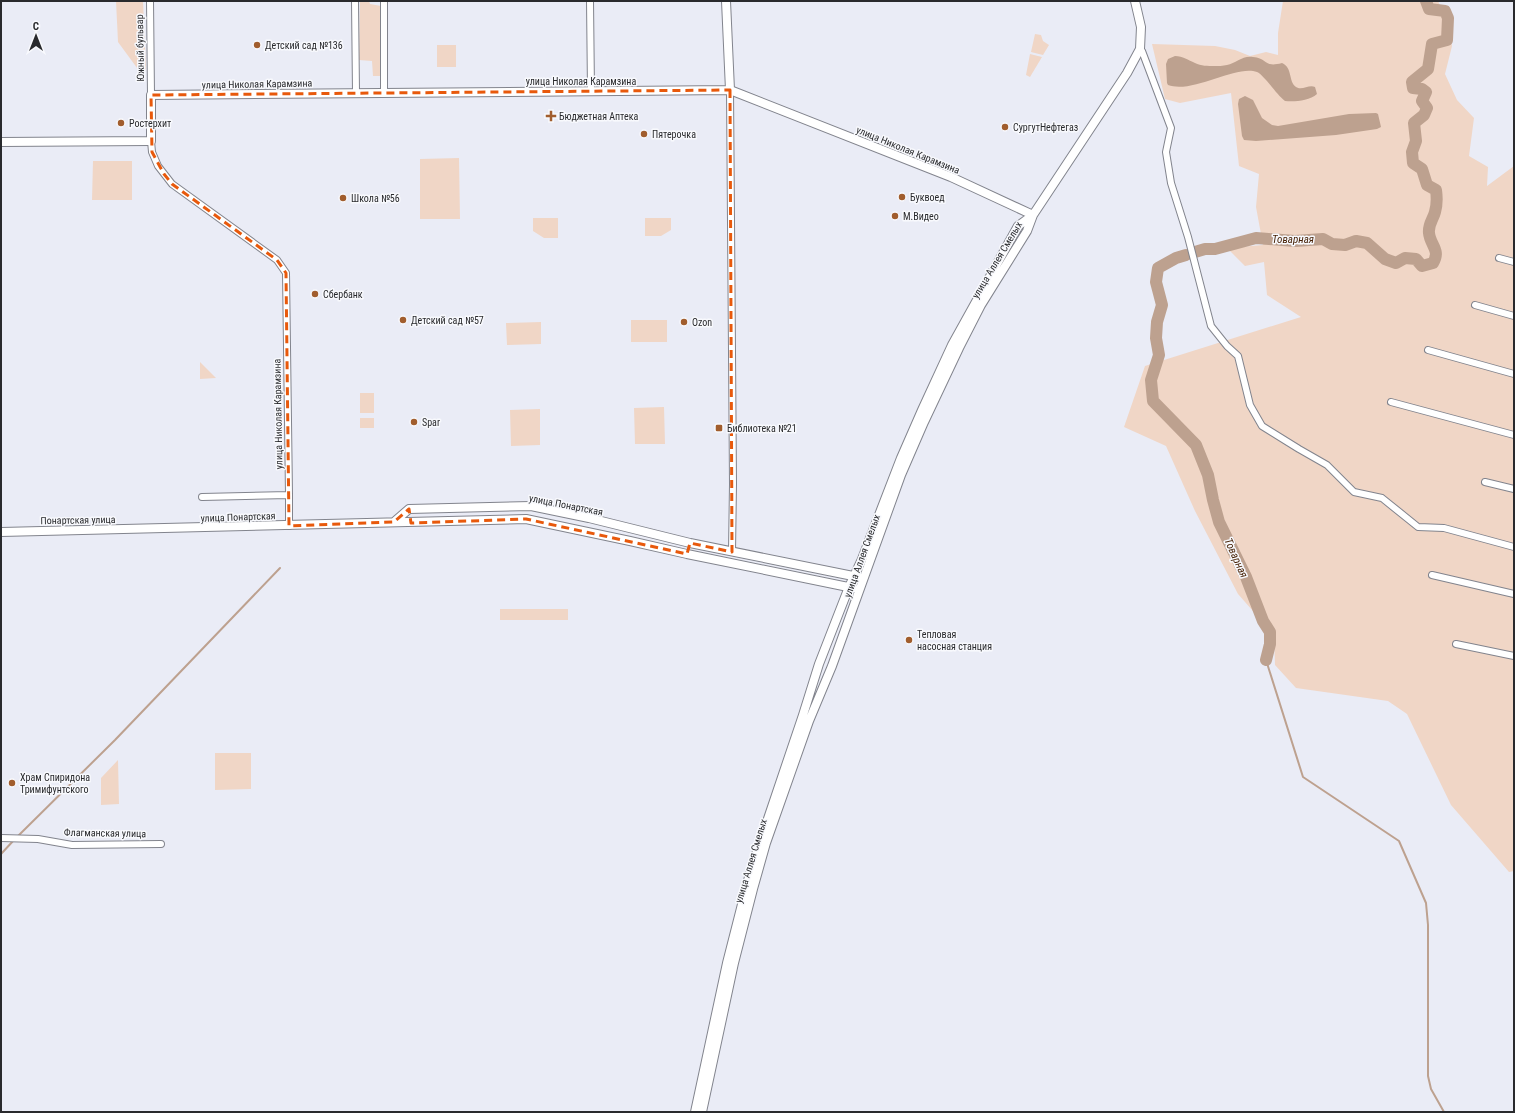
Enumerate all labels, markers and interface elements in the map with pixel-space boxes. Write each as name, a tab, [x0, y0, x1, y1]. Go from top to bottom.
street label: Южный бульвар	[134, 14, 146, 82]
north arrow	[16, 16, 56, 56]
text: С	[33, 20, 39, 33]
marker: Детский сад №136	[252, 40, 262, 50]
place label: Детский сад №136	[265, 40, 343, 51]
street label: улица Николая Карамзина	[526, 76, 636, 87]
street label: улица Николая Карамзина	[202, 78, 313, 90]
marker: Бюджетная Аптека	[546, 111, 556, 121]
place label: Бюджетная Аптека	[559, 111, 638, 122]
marker: Ростерхит	[116, 118, 126, 128]
place label: Ростерхит	[129, 118, 171, 129]
marker: СургутНефтегаз	[1000, 122, 1010, 132]
place label: СургутНефтегаз	[1013, 122, 1078, 133]
street label: улица Николая Карамзина	[855, 124, 961, 176]
marker: Пятерочка	[639, 129, 649, 139]
place label: Пятерочка	[652, 129, 696, 140]
marker: Буквоед	[897, 192, 907, 202]
place label: Буквоед	[910, 192, 945, 203]
marker: Школа №56	[338, 193, 348, 203]
place label: Школа №56	[351, 193, 400, 204]
marker: M.Видео	[890, 211, 900, 221]
place label: M.Видео	[903, 211, 939, 222]
street label: улица Аллея Смелых	[970, 219, 1025, 300]
water label: Товарная	[1272, 233, 1314, 246]
marker: Сбербанк	[310, 289, 320, 299]
place label: Сбербанк	[323, 289, 363, 300]
marker: Детский сад №57	[398, 315, 408, 325]
place label: Детский сад №57	[411, 315, 484, 326]
marker: Ozon	[679, 317, 689, 327]
place label: Ozon	[692, 317, 712, 328]
street label: улица Николая Карамзина	[272, 358, 284, 469]
marker: Spar	[409, 417, 419, 427]
place label: Spar	[422, 417, 440, 428]
marker: Библиотека №21	[714, 423, 724, 433]
place label: Библиотека №21	[727, 423, 797, 434]
street label: улица Понартская	[528, 492, 604, 518]
street label: улица Понартская	[200, 510, 276, 524]
street label: улица Аллея Смелых	[842, 512, 882, 599]
street label: Понартская улица	[40, 514, 116, 526]
water label: Товарная	[1222, 536, 1250, 580]
place label: Тепловая насосная станция	[917, 629, 992, 652]
marker: Тепловая насосная станция	[904, 635, 914, 645]
place label: Храм Спиридона Тримифунтского	[20, 772, 90, 795]
marker: Храм Спиридона Тримифунтского	[7, 778, 17, 788]
street label: улица Аллея Смелых	[733, 817, 769, 904]
street label: Флагманская улица	[64, 826, 146, 839]

